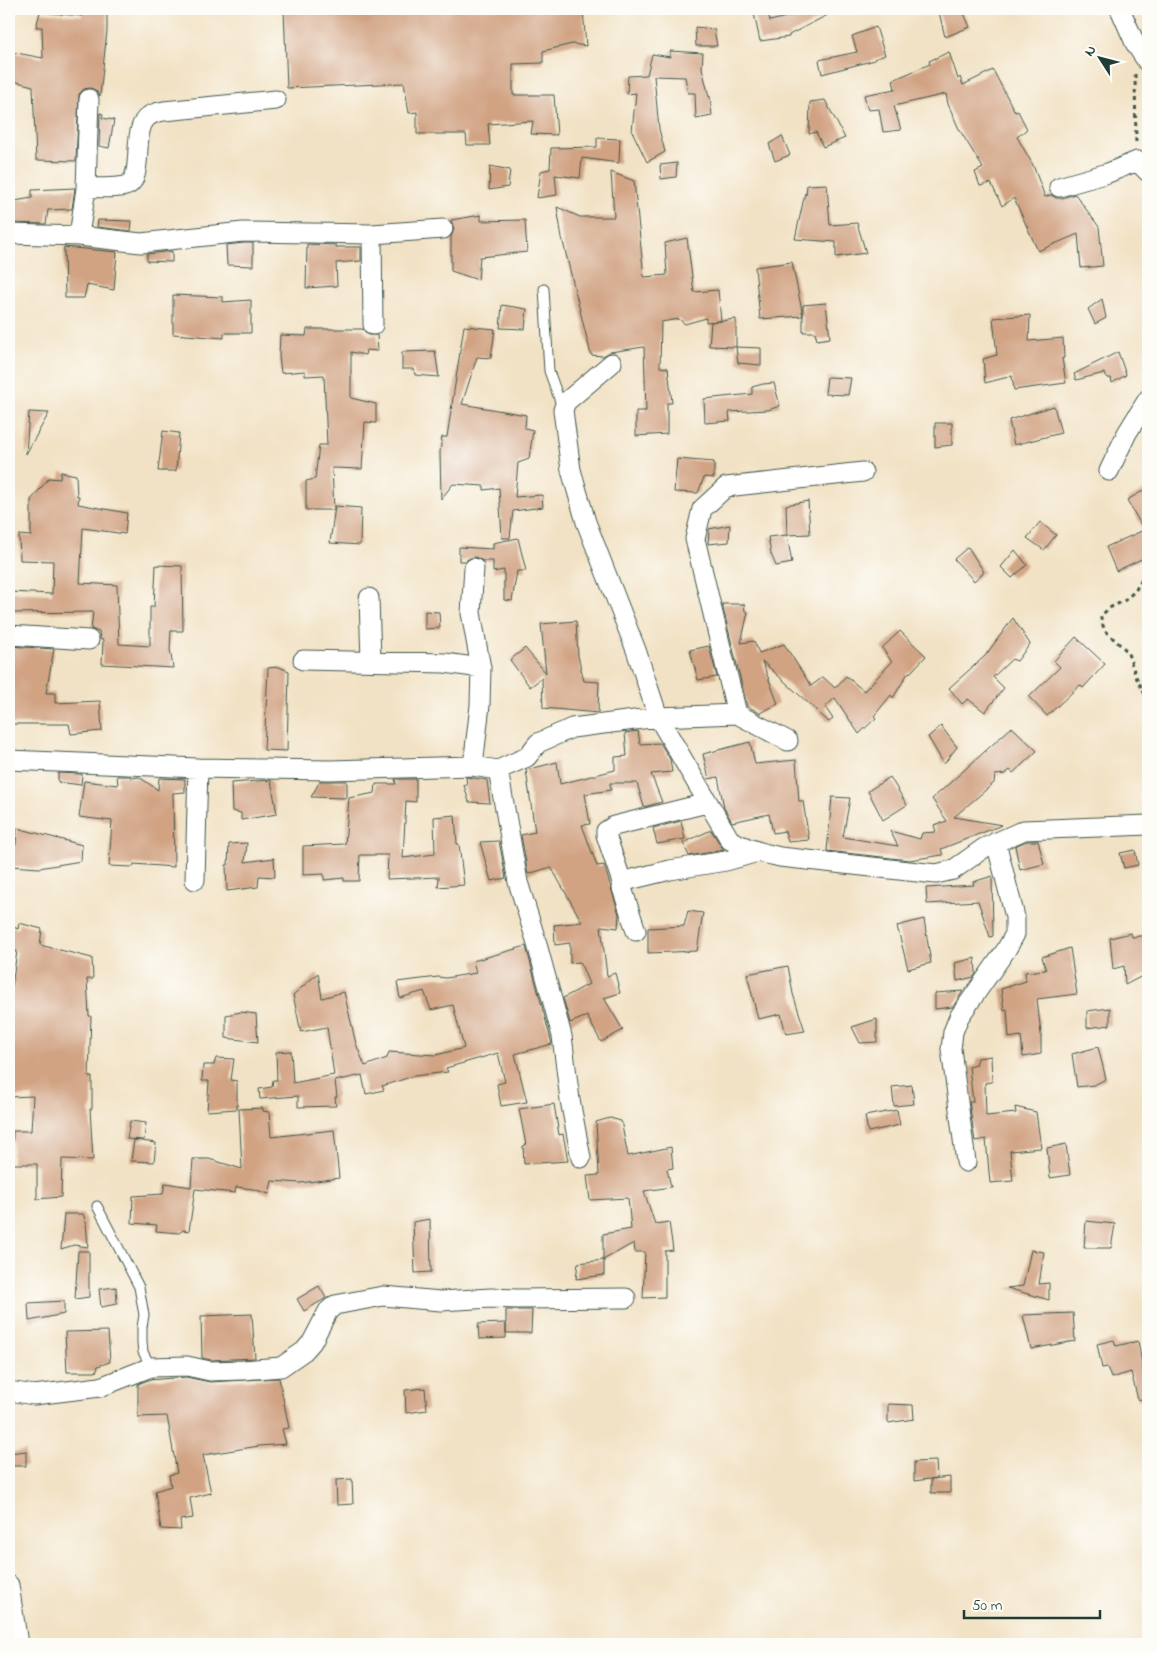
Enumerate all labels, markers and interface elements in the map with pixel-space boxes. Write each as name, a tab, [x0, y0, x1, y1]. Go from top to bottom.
north arrow	[1074, 32, 1124, 82]
text: N	[1079, 41, 1102, 61]
scale bar	[964, 1588, 1101, 1620]
text: 50 m	[972, 1595, 1003, 1617]

